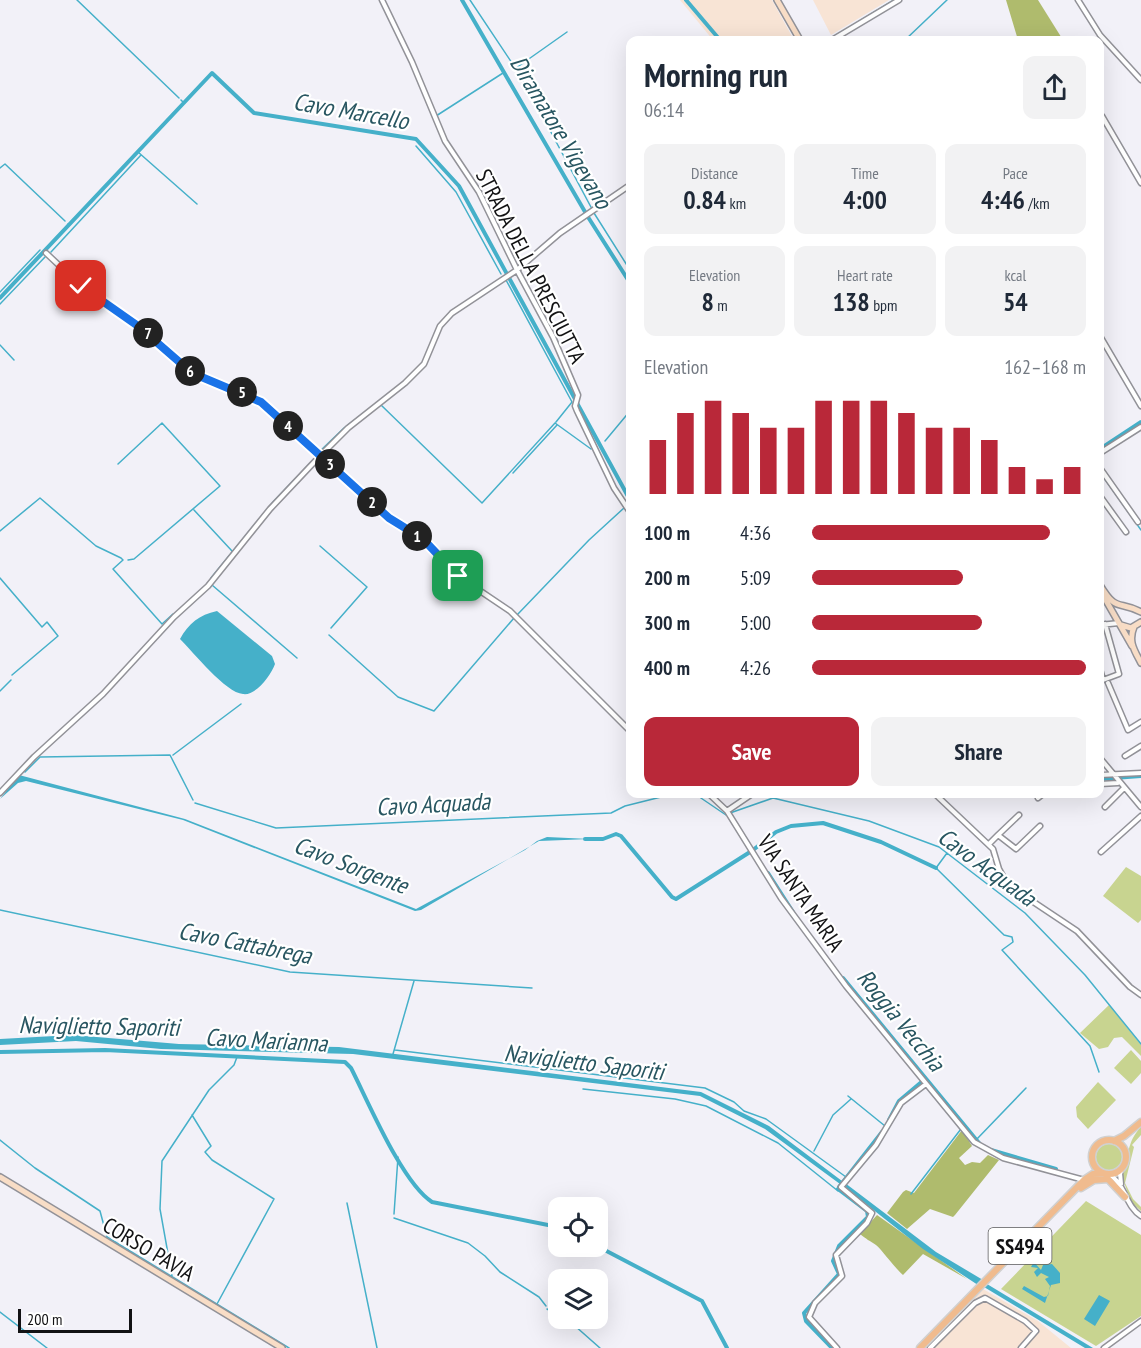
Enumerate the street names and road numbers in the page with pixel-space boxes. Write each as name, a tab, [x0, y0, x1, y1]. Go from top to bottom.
street label: STRADA DELLA PRESCIUTTA	[470, 164, 592, 368]
street label: VIA SANTA MARIA	[751, 828, 851, 957]
street label: CORSO PAVIA	[98, 1211, 201, 1288]
road number: SS494	[988, 1228, 1052, 1264]

